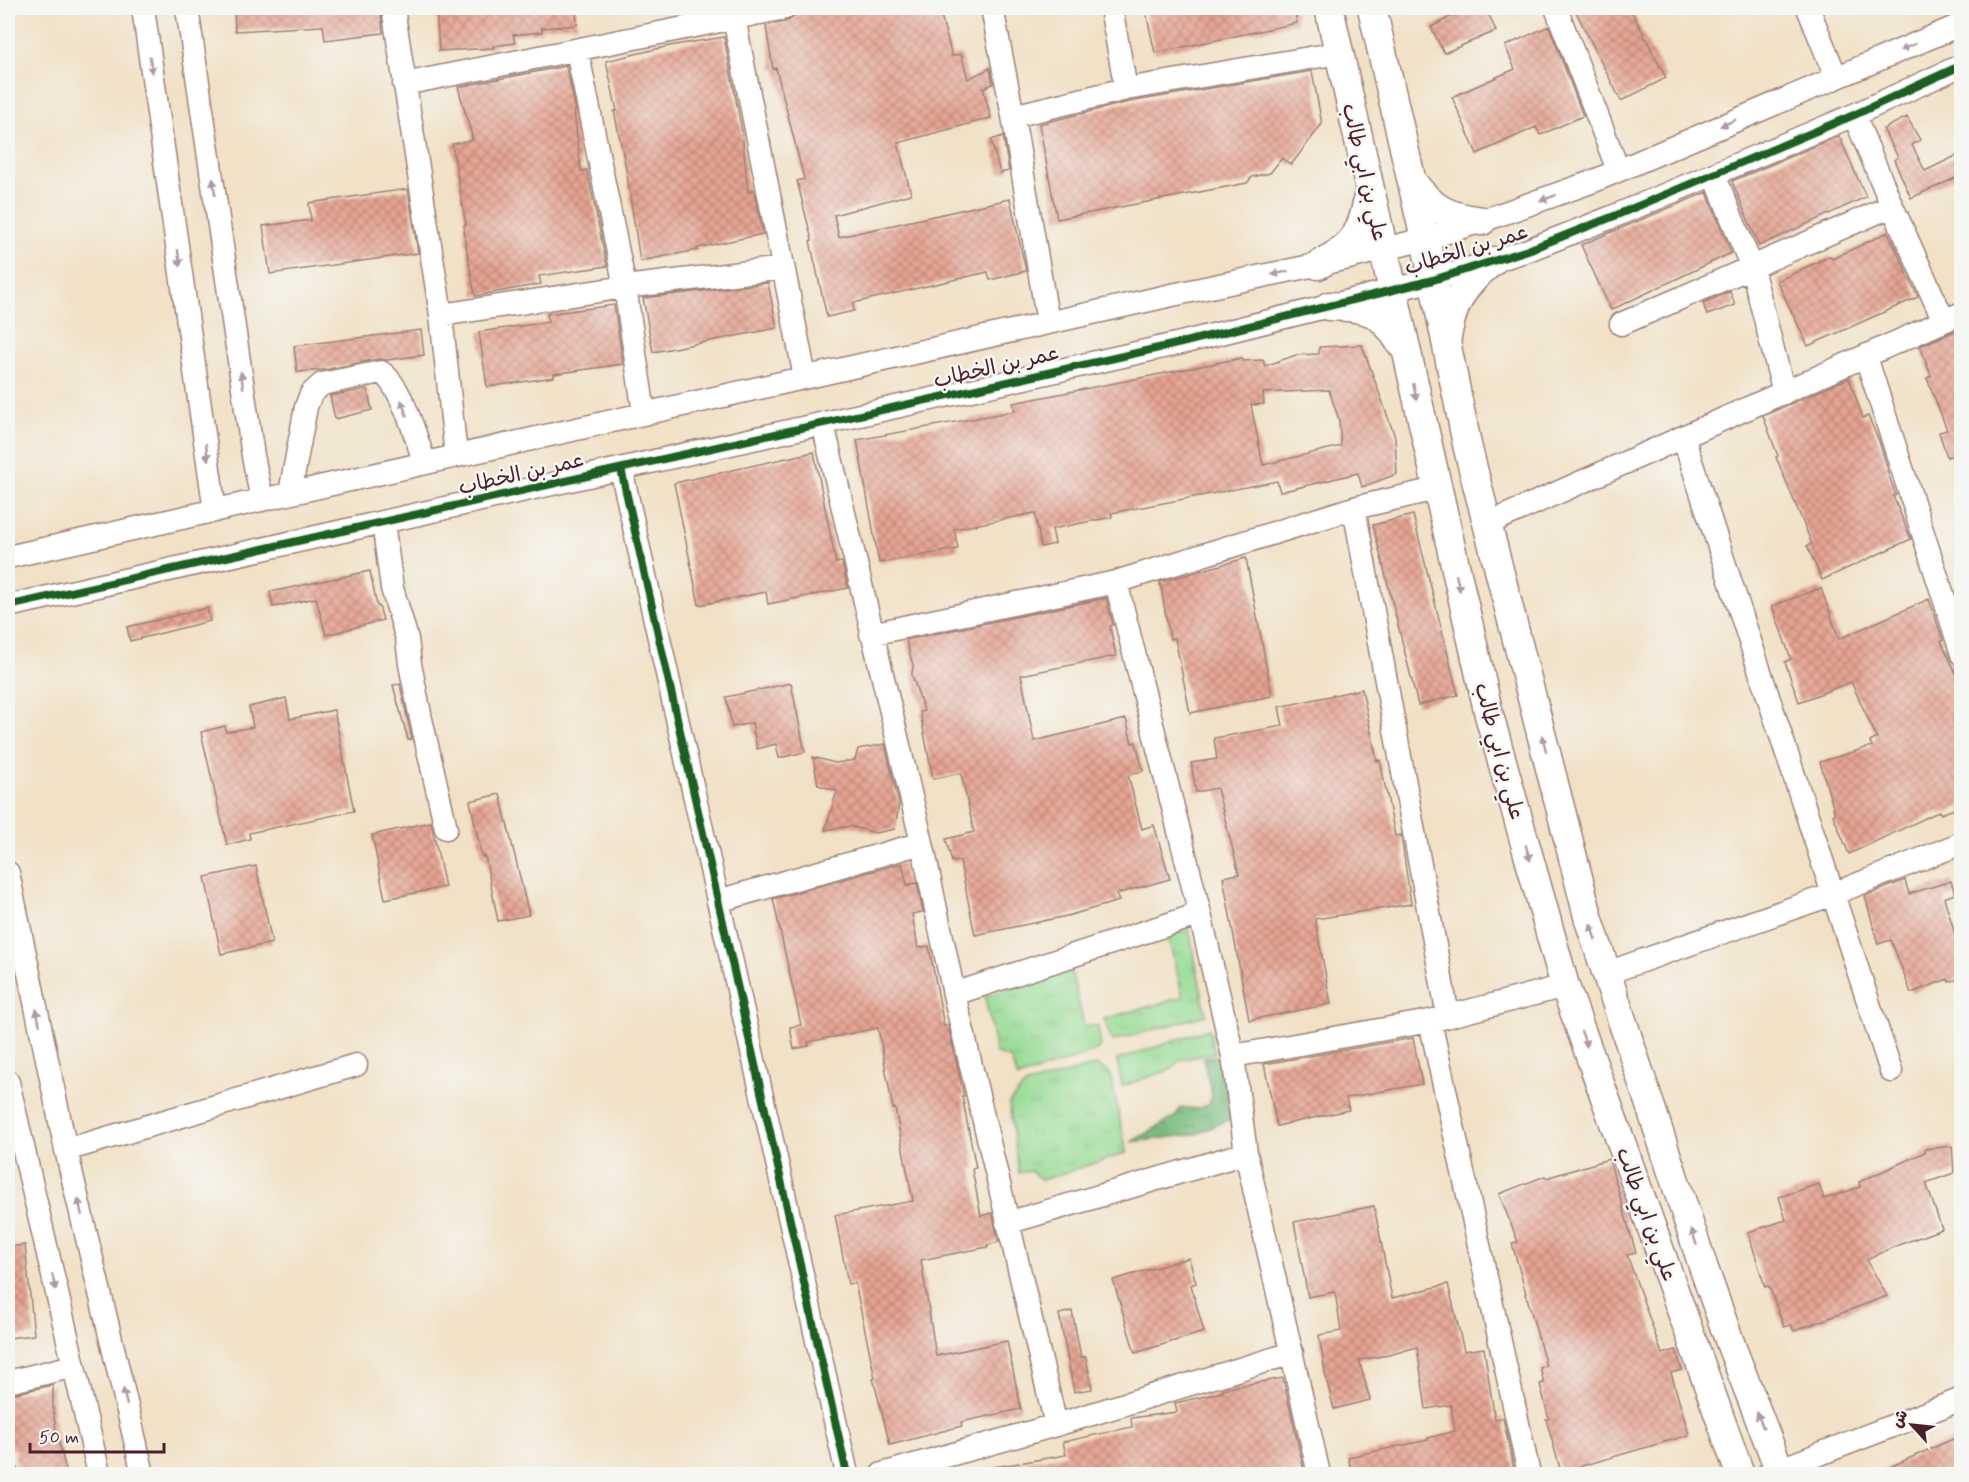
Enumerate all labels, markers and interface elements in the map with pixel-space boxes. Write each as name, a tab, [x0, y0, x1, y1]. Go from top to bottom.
one-way arrow	[1898, 42, 1916, 52]
one-way arrow	[147, 56, 156, 75]
street label: علي بن ابي طالب	[1331, 101, 1393, 245]
one-way arrow	[1719, 119, 1737, 128]
one-way arrow	[209, 177, 218, 196]
one-way arrow	[1539, 193, 1557, 203]
street label: عمر بن الخطاب	[1401, 218, 1531, 282]
one-way arrow	[174, 249, 184, 268]
one-way arrow	[1270, 268, 1289, 278]
street label: عمر بن الخطاب	[931, 339, 1062, 395]
one-way arrow	[237, 370, 246, 389]
one-way arrow	[1411, 383, 1420, 402]
one-way arrow	[399, 399, 409, 417]
one-way arrow	[202, 442, 211, 461]
street label: عمر بن الخطاب	[456, 446, 587, 502]
one-way arrow	[1454, 573, 1464, 592]
street label: علي بن ابي طالب	[1463, 680, 1531, 824]
one-way arrow	[1538, 734, 1548, 752]
one-way arrow	[1524, 844, 1533, 862]
one-way arrow	[1588, 923, 1598, 941]
one-way arrow	[33, 1007, 42, 1026]
one-way arrow	[1580, 1030, 1590, 1048]
street label: علي بن ابي طالب	[1605, 1144, 1683, 1286]
one-way arrow	[74, 1198, 84, 1217]
one-way arrow	[1688, 1228, 1698, 1246]
one-way arrow	[50, 1273, 60, 1291]
one-way arrow	[119, 1388, 129, 1406]
north arrow	[1882, 1395, 1942, 1455]
text: ش	[1887, 1406, 1913, 1431]
one-way arrow	[1754, 1411, 1764, 1429]
scale bar	[30, 1416, 164, 1454]
text: 50 m	[39, 1426, 79, 1450]

